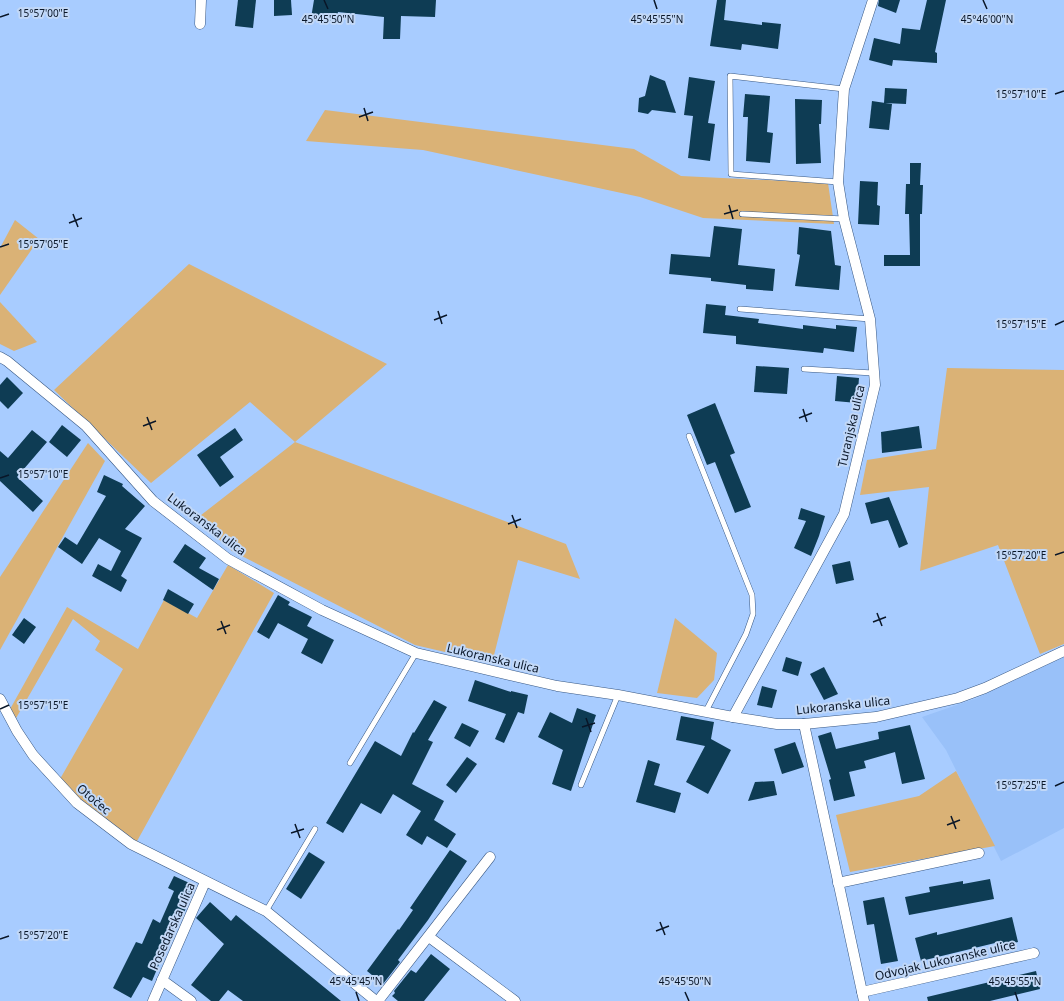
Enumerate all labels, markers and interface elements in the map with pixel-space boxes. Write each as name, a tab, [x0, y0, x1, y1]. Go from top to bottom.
text: 15°57'00"E	[18, 6, 68, 20]
text: 45°45'50"N	[302, 12, 354, 26]
text: 45°45'55"N	[631, 12, 683, 26]
text: 45°46'00"N	[961, 12, 1013, 26]
text: 15°57'10"E	[996, 87, 1046, 101]
text: 15°57'05"E	[18, 237, 68, 251]
text: 15°57'15"E	[996, 317, 1046, 331]
street label: Turanjska ulica	[833, 383, 869, 469]
text: 15°57'10"E	[18, 467, 68, 481]
street label: Lukoranska ulica	[164, 489, 250, 559]
text: 15°57'20"E	[996, 548, 1046, 562]
street label: Lukoranska ulica	[445, 639, 541, 677]
street label: Lukoranska ulica	[795, 692, 891, 718]
text: 15°57'15"E	[18, 698, 68, 712]
text: 15°57'25"E	[996, 778, 1046, 792]
street label: Otočec	[73, 780, 115, 818]
street label: Posedarska ulica	[145, 880, 199, 972]
text: 15°57'20"E	[18, 928, 68, 942]
street label: Odvojak Lukoranske ulice	[873, 935, 1017, 984]
text: 45°45'45"N	[330, 974, 382, 988]
text: 45°45'50"N	[659, 974, 711, 988]
text: 45°45'55"N	[989, 974, 1041, 988]

